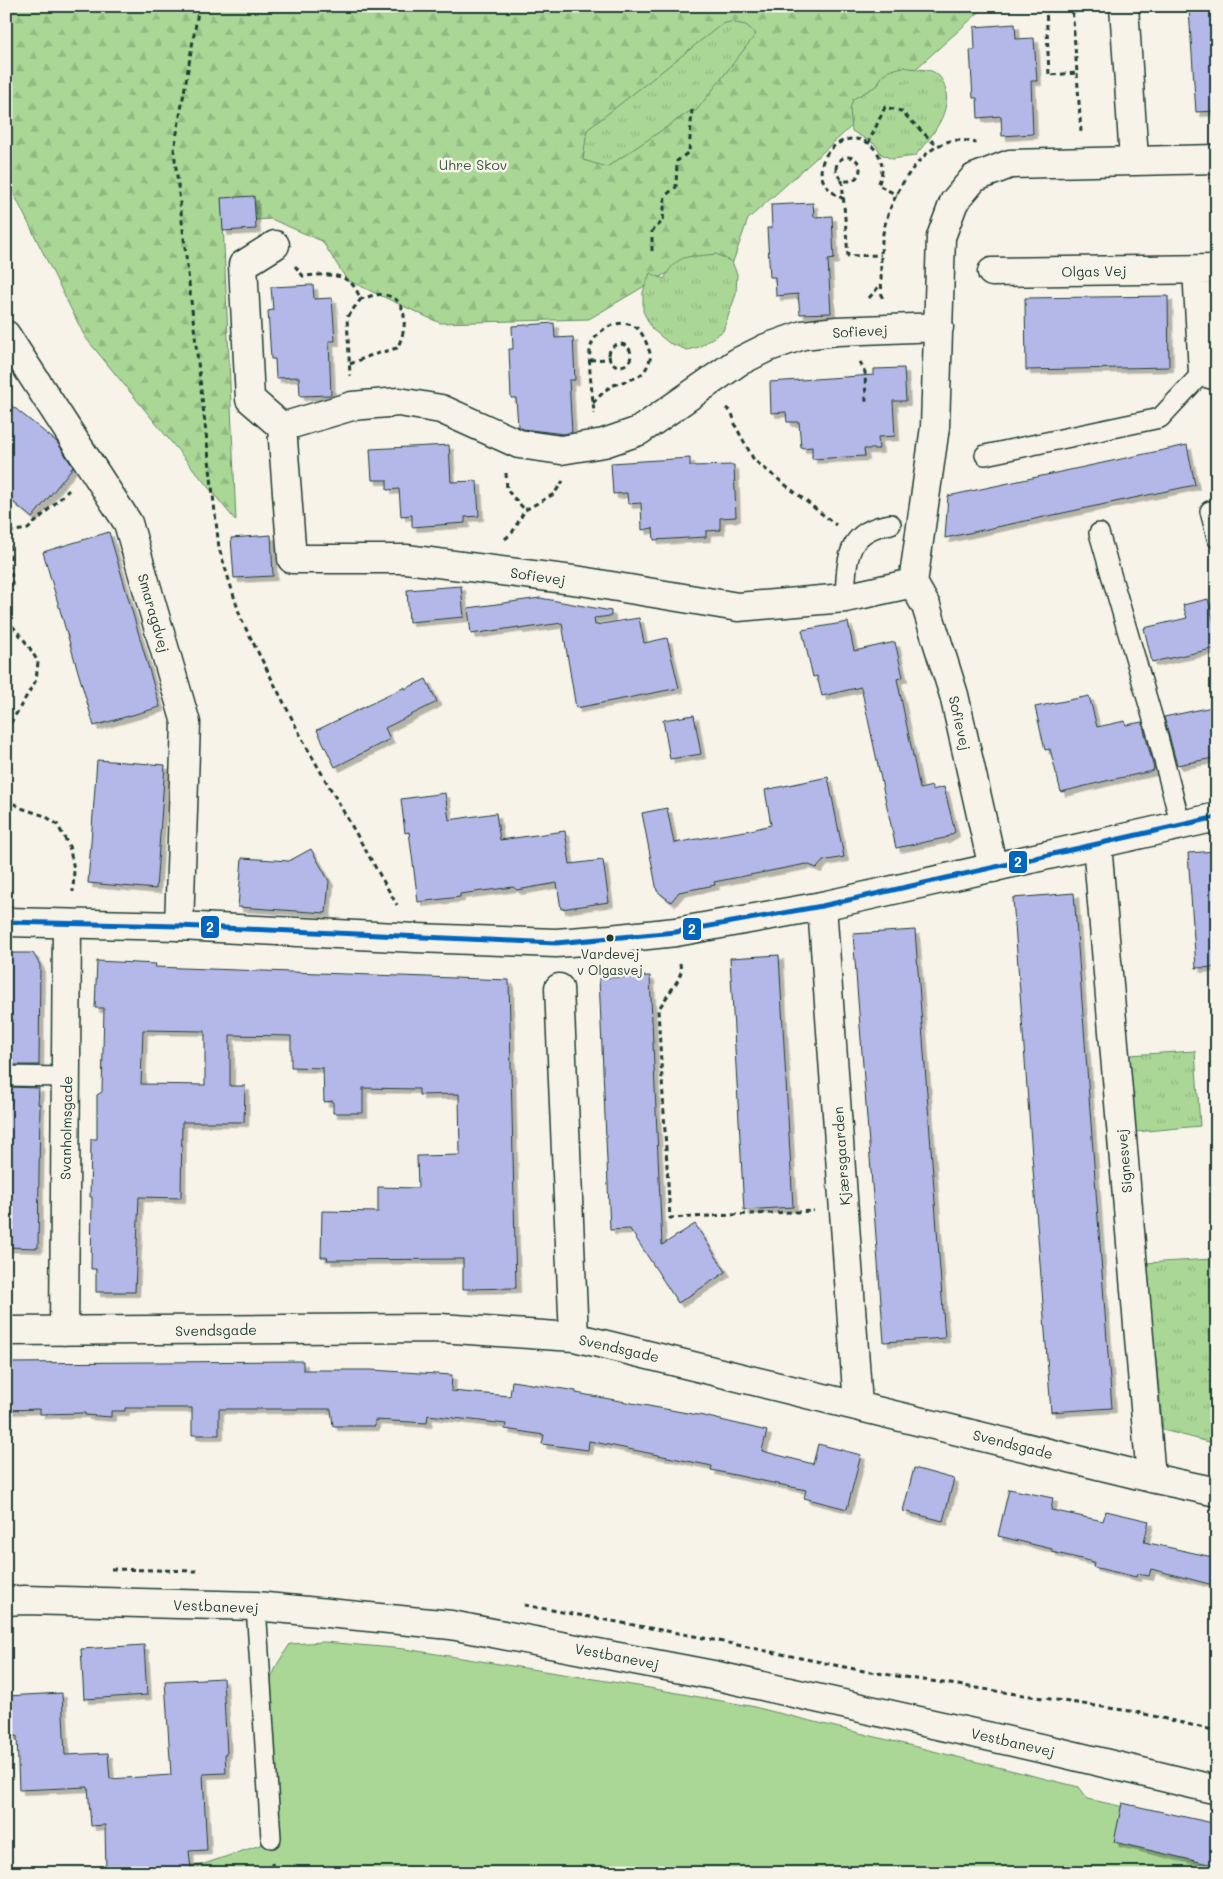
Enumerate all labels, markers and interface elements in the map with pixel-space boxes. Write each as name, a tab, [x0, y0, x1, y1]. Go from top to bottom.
park label: Uhre Skov	[439, 155, 507, 174]
street label: Olgas Vej	[1061, 261, 1127, 281]
street label: Sofievej	[832, 320, 888, 342]
street label: Sofievej	[509, 563, 567, 589]
street label: Smaragdvej	[134, 571, 174, 655]
street label: Sofievej	[945, 694, 975, 752]
line badge: 2	[1008, 850, 1028, 874]
text: 2	[1014, 852, 1022, 871]
line badge: 2	[200, 915, 220, 939]
text: 2	[206, 917, 214, 936]
line badge: 2	[682, 917, 702, 941]
text: 2	[688, 919, 696, 938]
marker: Vardevej v Olgasvej	[605, 933, 615, 943]
place label: Vardevej v Olgasvej	[577, 945, 643, 978]
street label: Svanholmsgade	[56, 1076, 76, 1180]
street label: Kjærsgaarden	[828, 1106, 854, 1206]
street label: Signesvej	[1112, 1128, 1136, 1194]
street label: Svendsgade	[175, 1320, 257, 1340]
street label: Svendsgade	[577, 1330, 661, 1366]
street label: Svendsgade	[971, 1425, 1055, 1463]
street label: Vestbanevej	[173, 1595, 259, 1617]
street label: Vestbanevej	[573, 1639, 661, 1673]
street label: Vestbanevej	[969, 1723, 1057, 1761]

